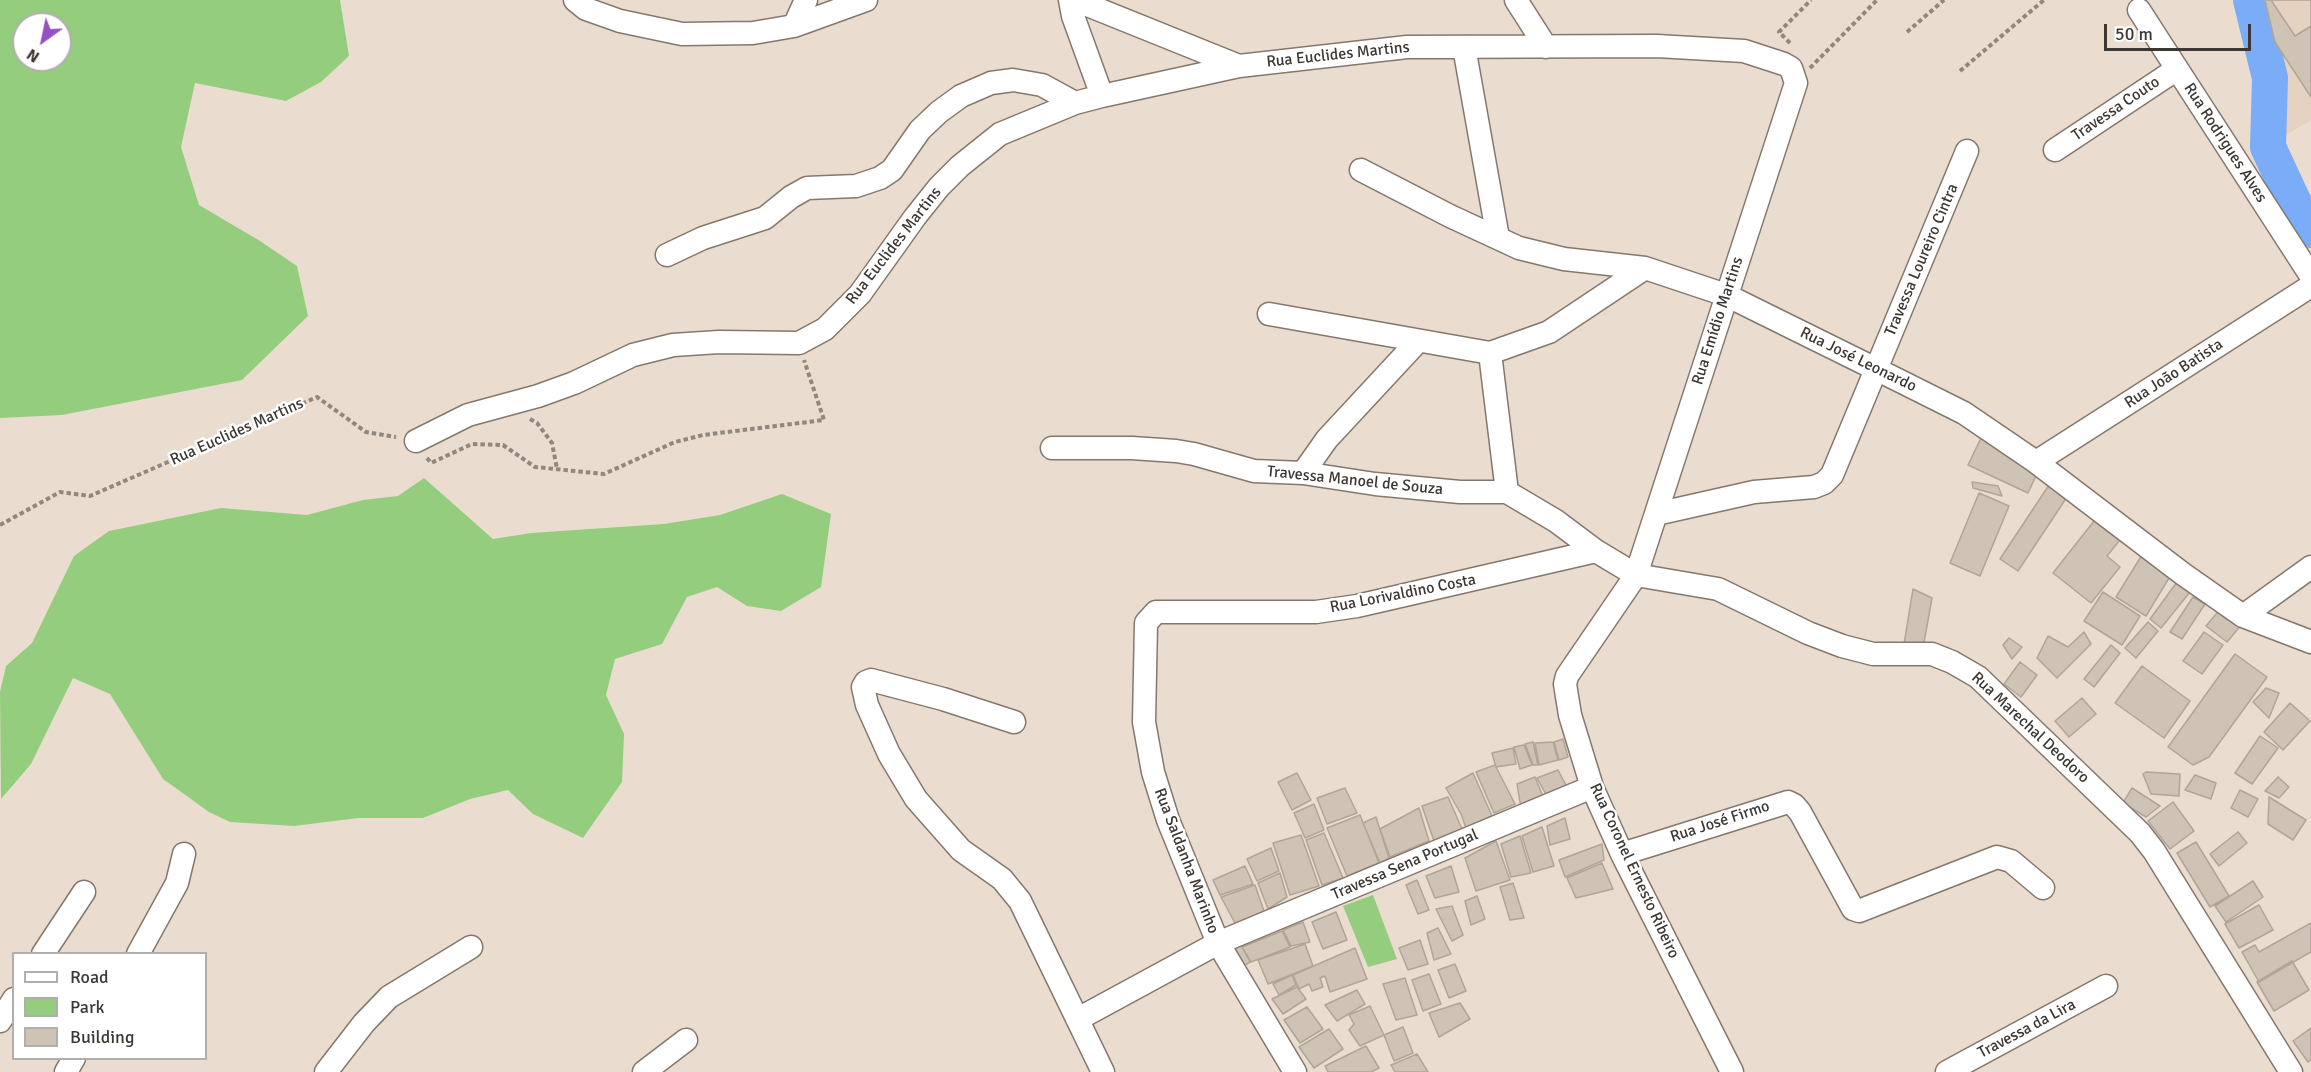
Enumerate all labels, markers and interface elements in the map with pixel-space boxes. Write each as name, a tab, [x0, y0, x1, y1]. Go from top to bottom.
north arrow	[12, 12, 72, 72]
scale bar	[2107, 12, 2254, 50]
text: 50 m	[2115, 23, 2153, 45]
street label: Rua Euclides Martins	[1266, 38, 1410, 72]
text: N	[23, 44, 43, 67]
street label: Travessa Couto	[2068, 73, 2164, 145]
street label: Rua Rodrigues Alves	[2179, 80, 2271, 206]
street label: Travessa Loureiro Cintra	[1881, 181, 1963, 339]
street label: Rua Euclides Martins	[842, 183, 946, 309]
street label: Rua Emídio Martins	[1688, 255, 1748, 387]
street label: Rua José Leonardo	[1797, 323, 1919, 397]
street label: Rua João Batista	[2121, 335, 2227, 413]
street label: Rua Euclides Martins	[167, 394, 307, 470]
street label: Travessa Manoel de Souza	[1266, 462, 1444, 500]
street label: Rua Lorivaldino Costa	[1328, 570, 1478, 618]
street label: Rua Marechal Deodoro	[1967, 668, 2093, 788]
street label: Rua Coronel Ernesto Ribeiro	[1585, 780, 1683, 962]
street label: Rua Saldanha Marinho	[1149, 786, 1223, 936]
street label: Rua José Firmo	[1668, 797, 1772, 847]
street label: Travessa Sena Portugal	[1329, 825, 1481, 905]
legend	[12, 952, 207, 1060]
text: Road	[70, 966, 109, 988]
street label: Travessa da Lira	[1975, 995, 2079, 1063]
text: Park	[70, 996, 105, 1018]
text: Building	[70, 1026, 134, 1048]

